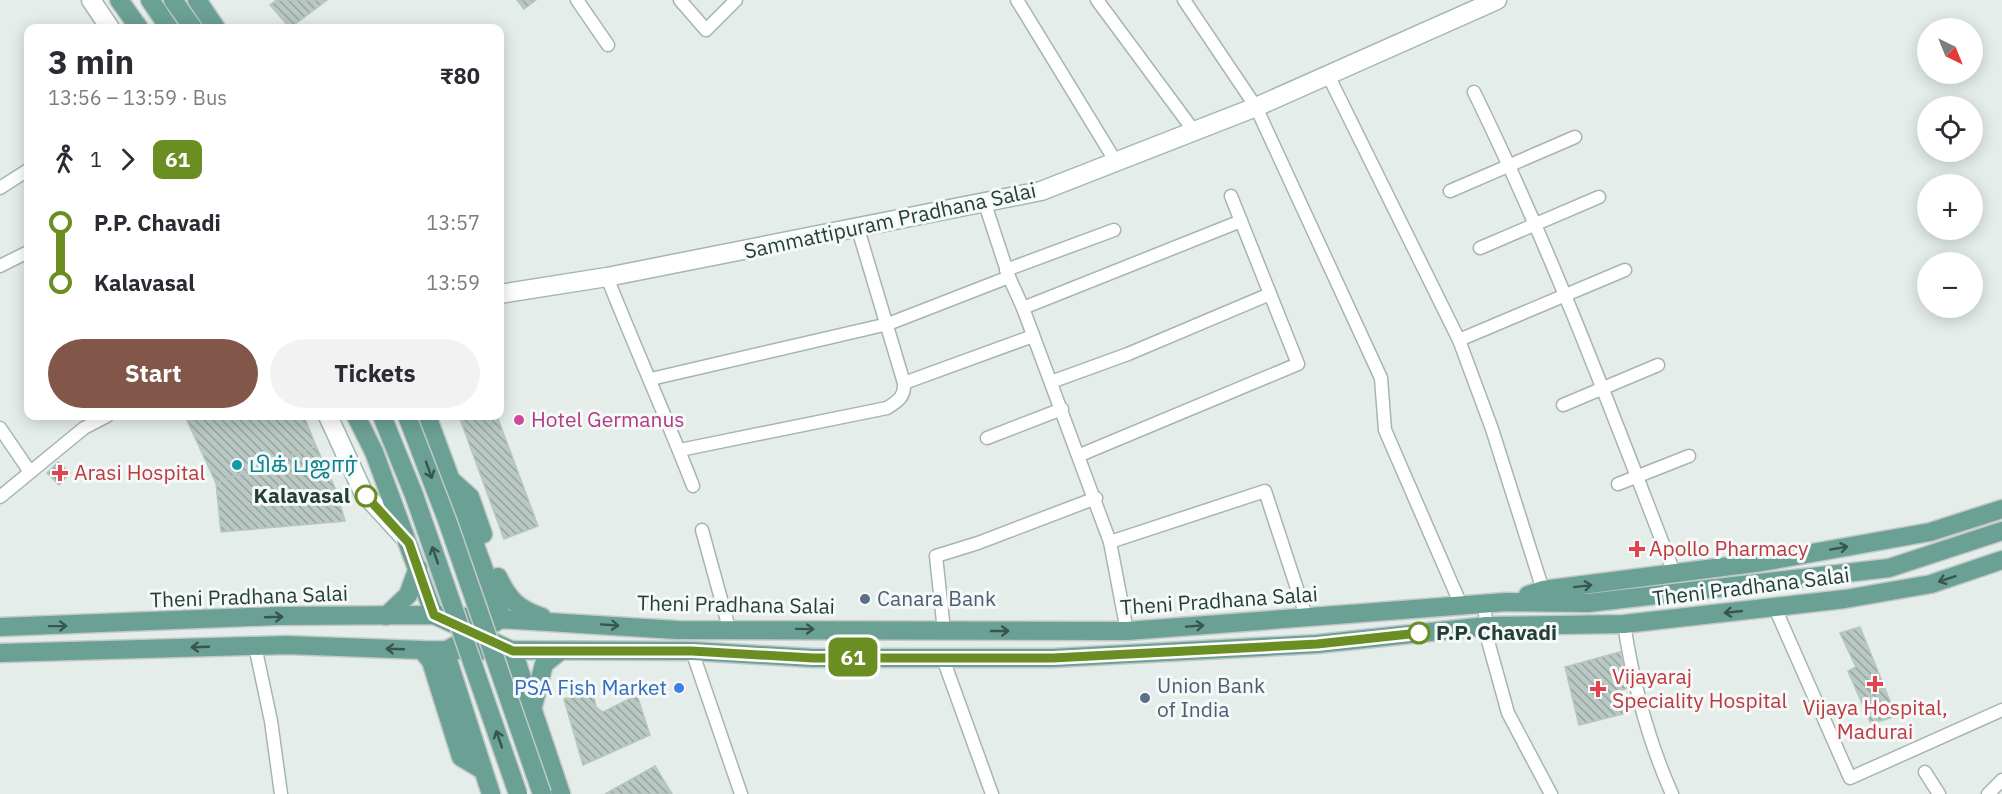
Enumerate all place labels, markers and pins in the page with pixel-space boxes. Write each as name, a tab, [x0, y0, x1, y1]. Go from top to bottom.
place label: Hotel Germanus	[531, 405, 685, 433]
marker: Hotel Germanus	[512, 413, 526, 427]
place label: பிக் பஜார்	[249, 450, 358, 479]
place label: Arasi Hospital	[74, 458, 206, 486]
marker: பிக் பஜார்	[230, 458, 244, 472]
marker: Arasi Hospital	[51, 464, 69, 482]
place label: Kalavasal	[254, 481, 350, 509]
marker: Kalavasal	[355, 485, 377, 507]
place label: Apollo Pharmacy	[1649, 534, 1809, 562]
marker: Apollo Pharmacy	[1630, 542, 1644, 556]
place label: Canara Bank	[877, 584, 996, 612]
marker: Canara Bank	[858, 592, 872, 606]
place label: P.P. Chavadi	[1436, 618, 1557, 646]
marker: P.P. Chavadi	[1408, 622, 1430, 644]
place label: Vijayaraj Speciality Hospital	[1612, 662, 1788, 714]
place label: Union Bank of India	[1157, 671, 1265, 723]
place label: PSA Fish Market	[514, 673, 667, 701]
marker: Vijaya Hospital, Madurai	[1866, 675, 1884, 693]
marker: Vijayaraj Speciality Hospital	[1589, 680, 1607, 698]
marker: PSA Fish Market	[672, 681, 686, 695]
marker: Union Bank of India	[1138, 691, 1152, 705]
place label: Vijaya Hospital, Madurai	[1802, 693, 1948, 745]

